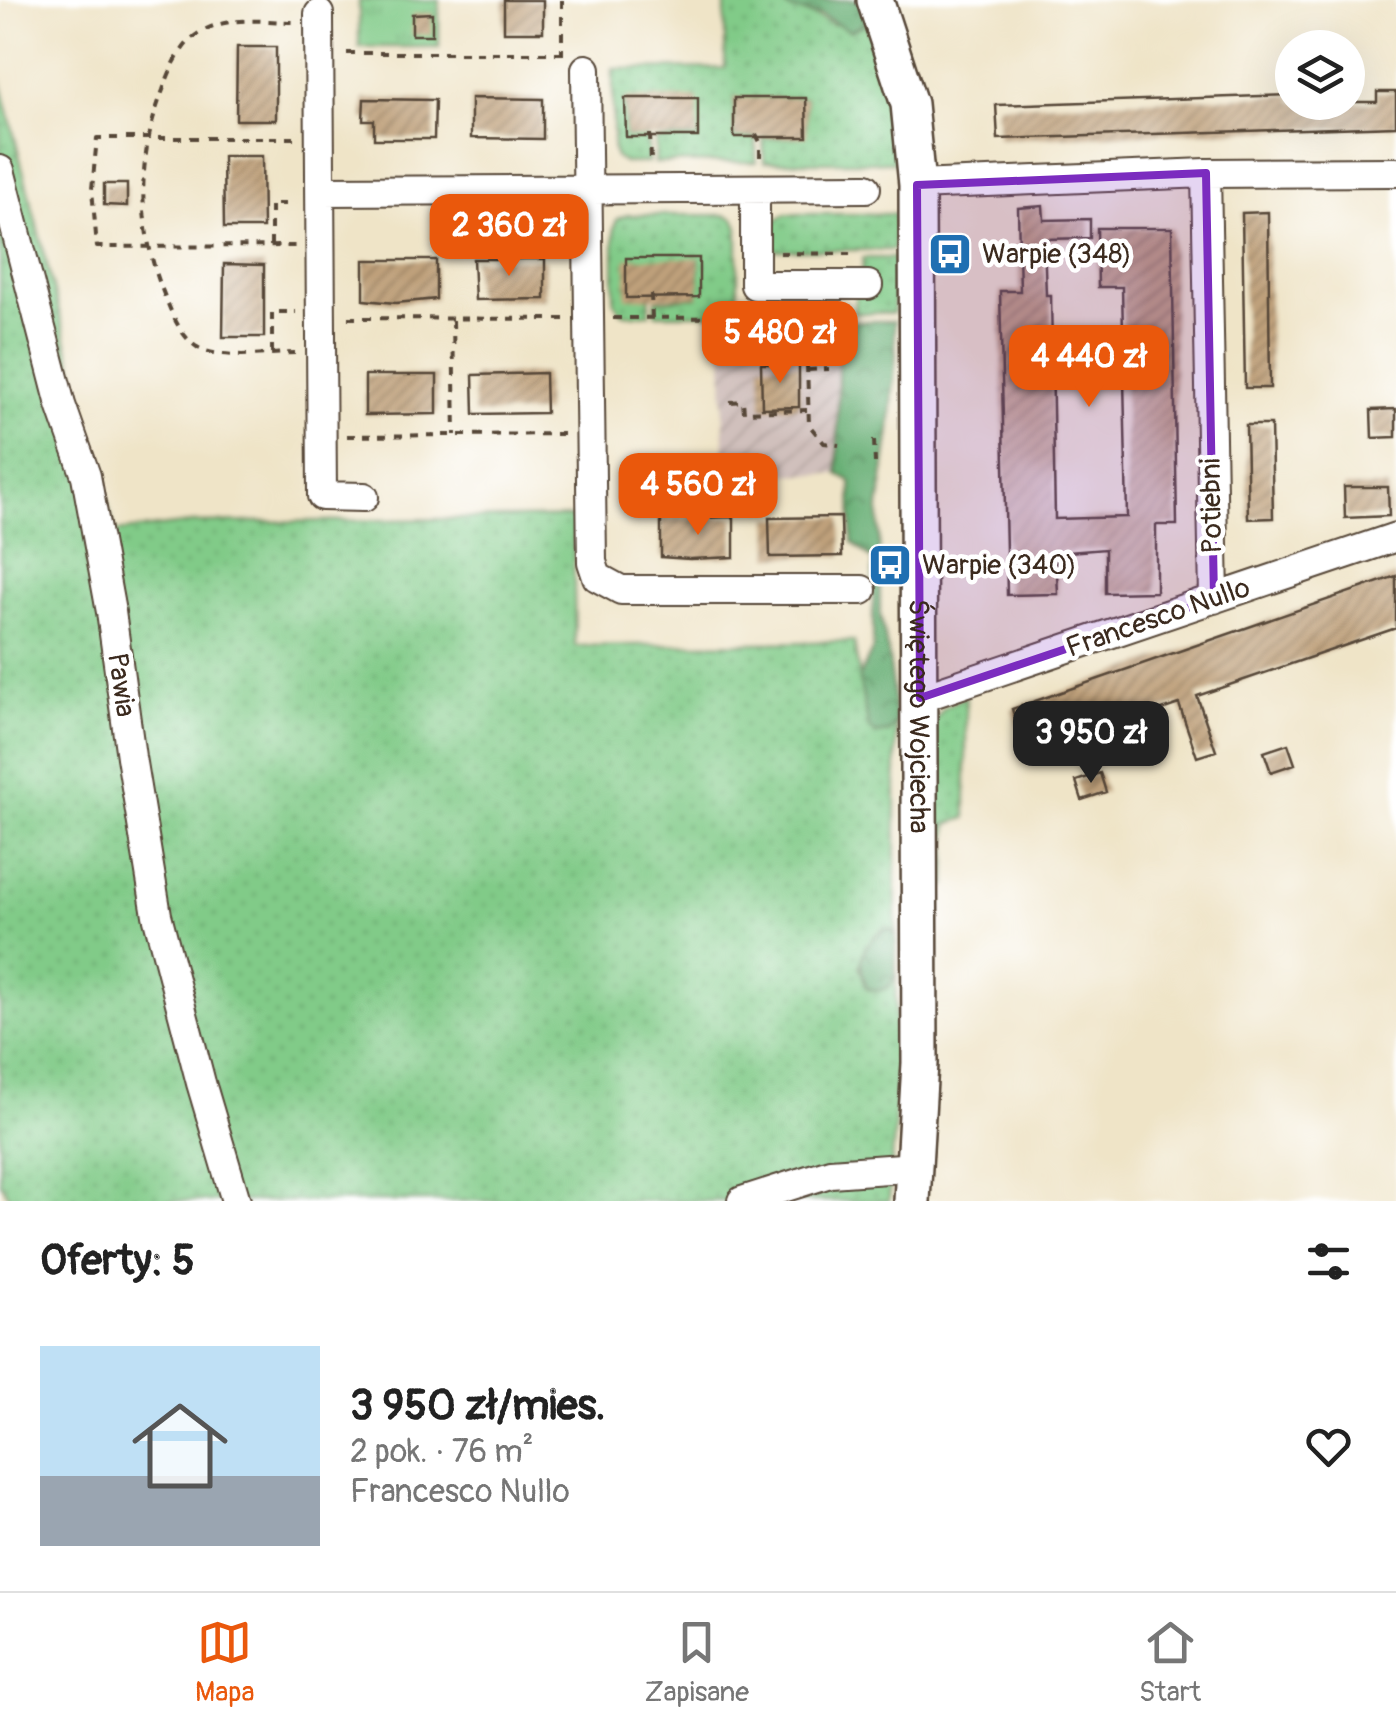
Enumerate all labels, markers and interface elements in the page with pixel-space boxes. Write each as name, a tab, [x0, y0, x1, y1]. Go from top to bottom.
map controls	[1275, 30, 1365, 120]
button: layers	[1275, 30, 1365, 120]
pin: 2 360 zł	[406, 194, 612, 279]
text: 2 360 zł	[452, 206, 566, 246]
bus stop icon: Warpie (348)	[927, 231, 973, 277]
place label: Warpie (348)	[982, 237, 1132, 272]
pin: 5 480 zł	[677, 301, 883, 386]
text: 5 480 zł	[724, 313, 836, 353]
pin: 4 440 zł	[986, 325, 1192, 410]
text: 4 440 zł	[1031, 337, 1147, 377]
pin: 4 560 zł	[595, 453, 801, 538]
street label: Potiebni	[1194, 458, 1230, 554]
text: 4 560 zł	[641, 465, 755, 505]
bus stop icon: Warpie (340)	[867, 542, 913, 588]
place label: Warpie (340)	[922, 548, 1077, 583]
street label: Francesco Nullo	[1061, 570, 1255, 666]
street label: Świętego Wojciecha	[901, 599, 937, 834]
street label: Pawia	[99, 651, 143, 719]
pin: 3 950 zł	[988, 701, 1194, 786]
text: 3 950 zł	[1035, 713, 1147, 753]
icon: filters	[1301, 1234, 1356, 1289]
text: Oferty: 5	[40, 1235, 195, 1287]
text: 3 950 zł/mies.	[350, 1380, 606, 1432]
icon: home	[120, 1386, 240, 1506]
icon: heart	[1301, 1419, 1356, 1474]
text: 2 pok. · 76 m²	[350, 1432, 534, 1472]
text: Francesco Nullo	[350, 1472, 570, 1512]
tab: Mapa	[195, 1615, 254, 1710]
tab: Zapisane	[644, 1615, 749, 1710]
tab: Start	[1139, 1615, 1201, 1710]

